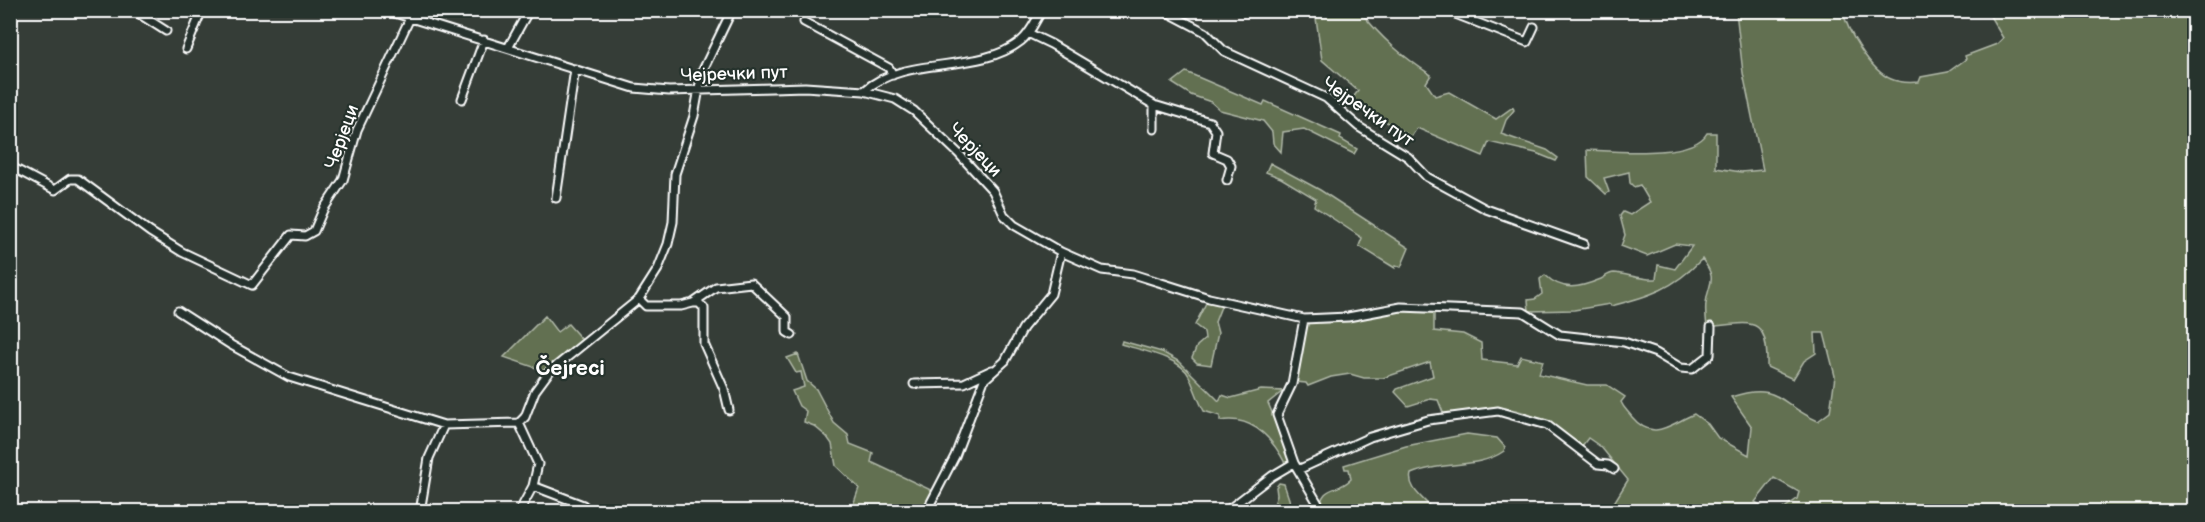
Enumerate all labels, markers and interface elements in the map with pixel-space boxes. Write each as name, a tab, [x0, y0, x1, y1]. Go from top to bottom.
street label: Чејречки пут	[680, 62, 789, 86]
street label: Чејречки пут	[1318, 73, 1418, 152]
street label: Черјеци	[321, 102, 363, 172]
street label: Черјеци	[944, 119, 1006, 181]
district label: Čejreci	[535, 355, 605, 381]

